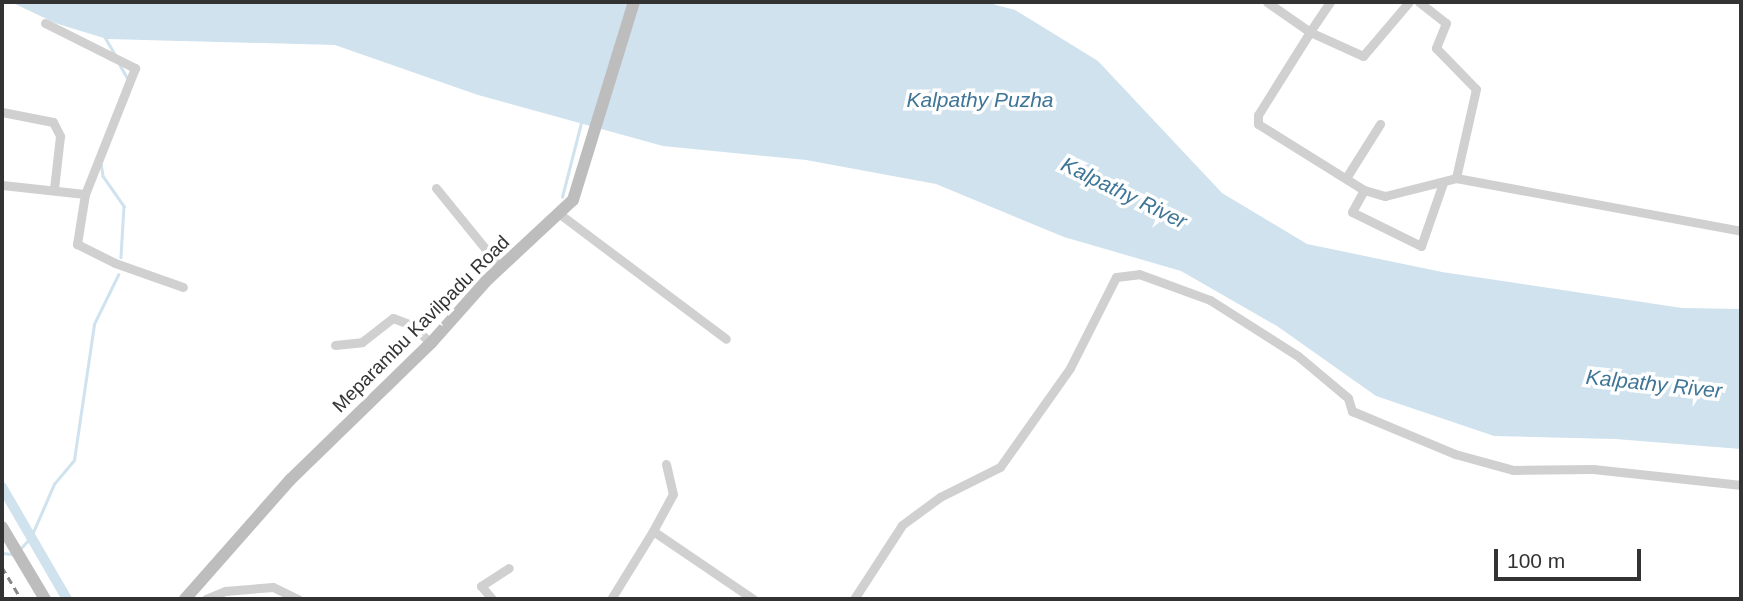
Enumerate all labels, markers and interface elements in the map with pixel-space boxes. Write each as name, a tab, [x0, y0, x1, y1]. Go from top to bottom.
water label: Kalpathy Puzha	[906, 87, 1054, 113]
water label: Kalpathy River	[1057, 152, 1191, 234]
street label: Meparambu Kavilpadu Road	[328, 231, 514, 417]
water label: Kalpathy River	[1585, 364, 1723, 404]
scale bar	[1498, 534, 1645, 578]
text: 100 m	[1507, 549, 1565, 572]

